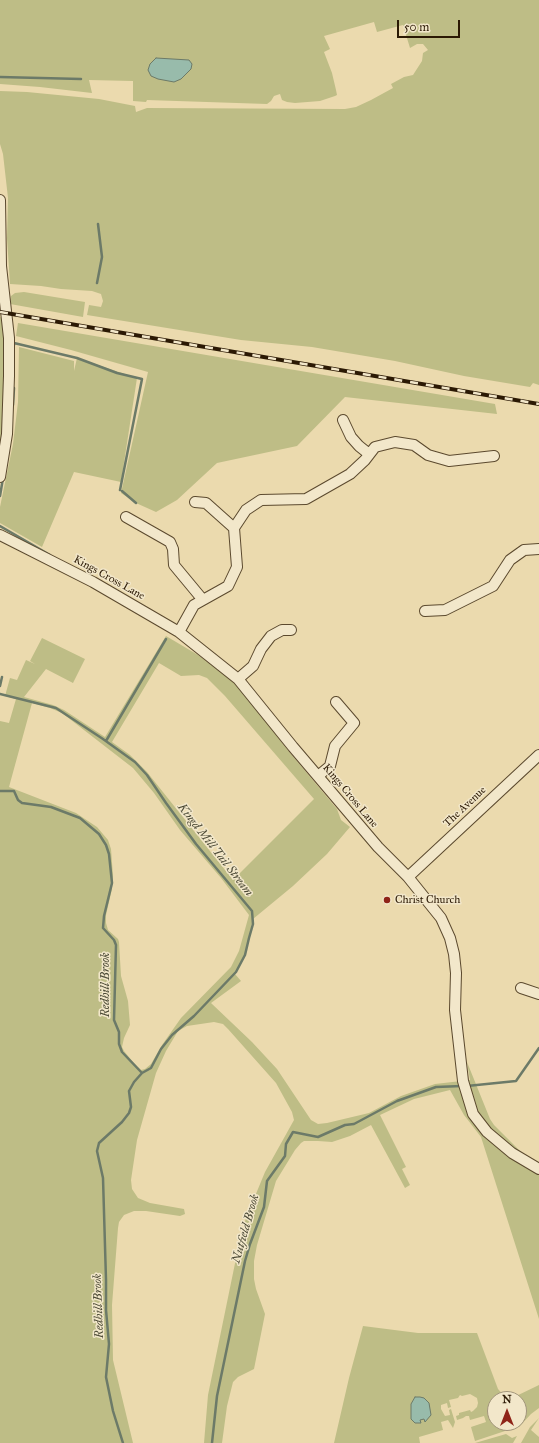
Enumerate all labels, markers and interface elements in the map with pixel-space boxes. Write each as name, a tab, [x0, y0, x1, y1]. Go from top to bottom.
scale bar	[399, 12, 462, 38]
text: 50 m	[404, 20, 429, 34]
street label: Kings Cross Lane	[71, 553, 147, 603]
street label: Kings Cross Lane	[319, 761, 381, 831]
street label: The Avenue	[441, 784, 489, 830]
water label: Kingd Mill Tail Stream	[174, 801, 256, 899]
place label: Christ Church	[395, 893, 460, 907]
marker: Christ Church	[382, 895, 392, 905]
water label: Redhill Brook	[99, 953, 113, 1017]
water label: Nutfield Brook	[229, 1193, 263, 1265]
water label: Redhill Brook	[91, 1273, 107, 1339]
north arrow	[487, 1391, 527, 1431]
text: N	[502, 1393, 512, 1406]

